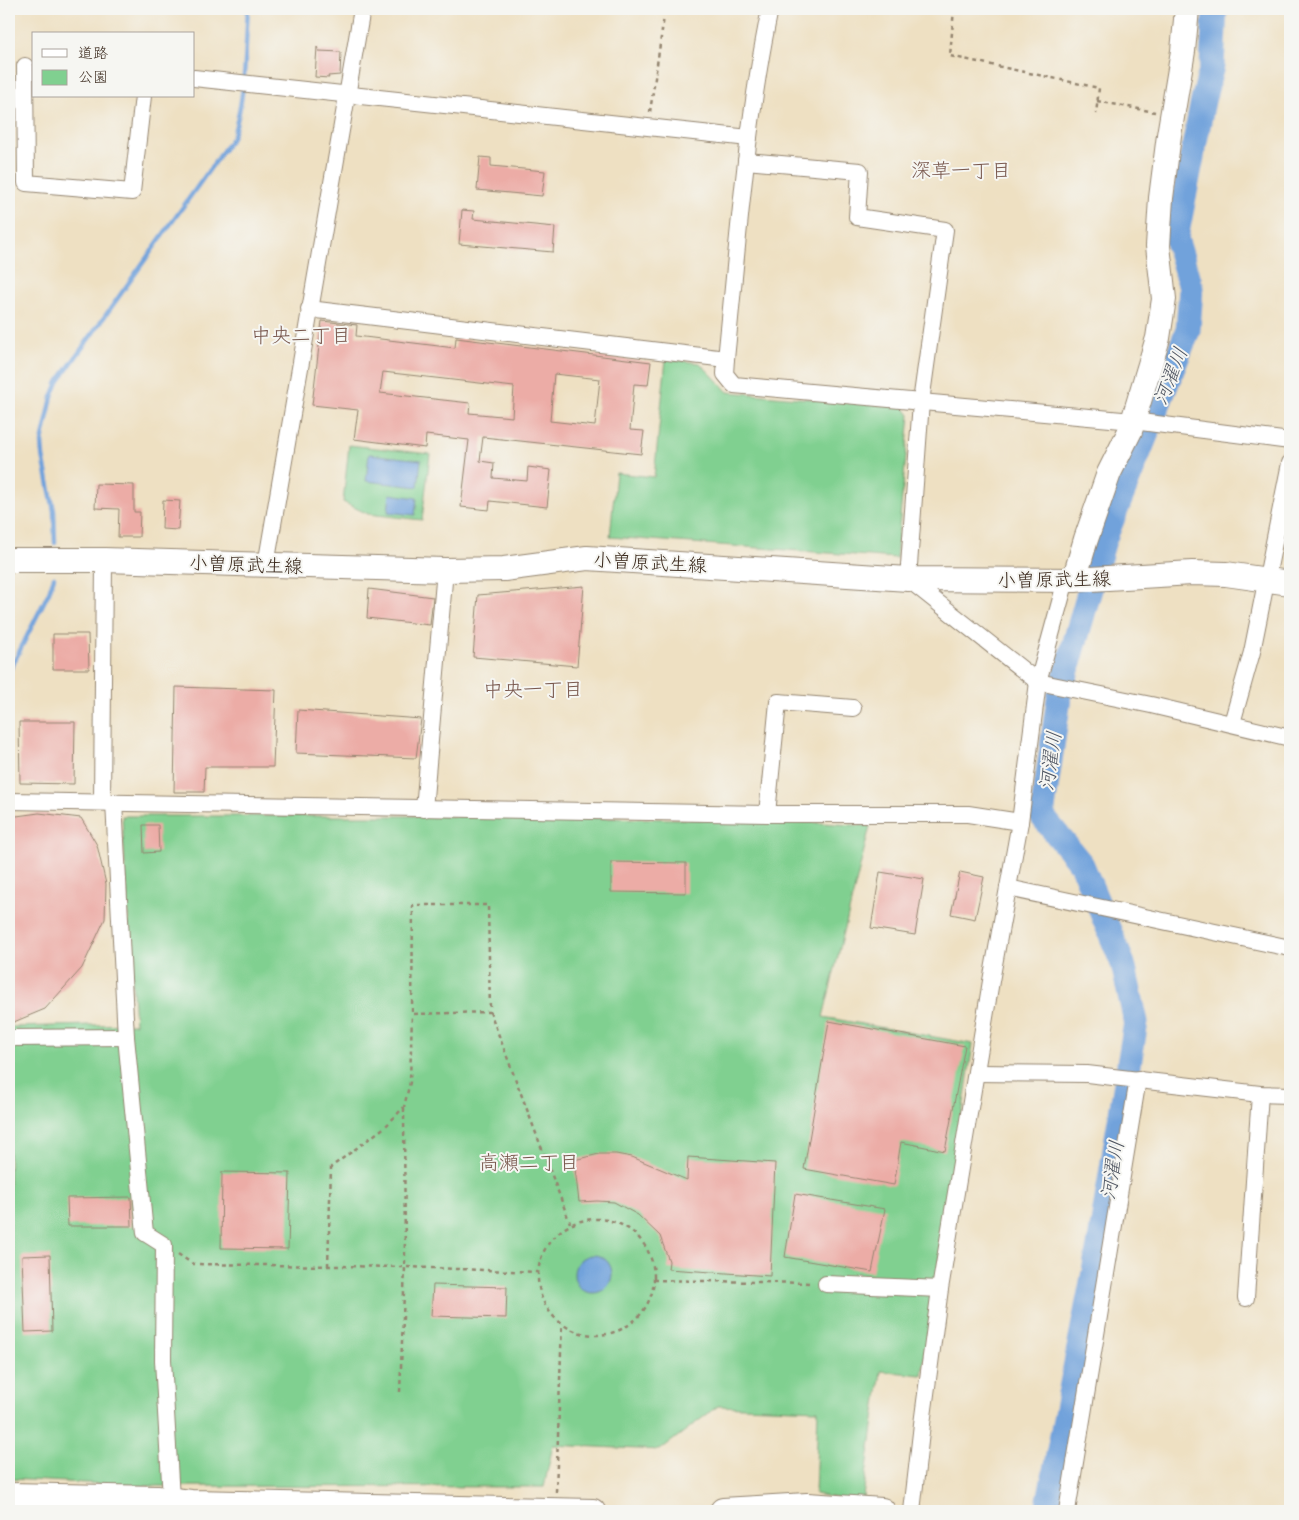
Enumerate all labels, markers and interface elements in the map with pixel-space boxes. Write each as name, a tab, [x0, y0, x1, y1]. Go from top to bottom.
legend	[32, 32, 195, 98]
text: 道路	[78, 43, 108, 63]
text: 公園	[78, 67, 108, 87]
district label: 深草一丁目	[911, 157, 1011, 183]
district label: 中央二丁目	[251, 322, 351, 348]
water label: 河濯川	[1147, 343, 1193, 409]
street label: 小曽原武生線	[592, 547, 708, 578]
street label: 小曽原武生線	[189, 550, 303, 579]
street label: 小曽原武生線	[997, 566, 1111, 593]
district label: 中央一丁目	[483, 676, 583, 702]
water label: 河濯川	[1033, 729, 1067, 793]
water label: 河濯川	[1094, 1138, 1130, 1202]
district label: 高瀬二丁目	[479, 1149, 579, 1175]

